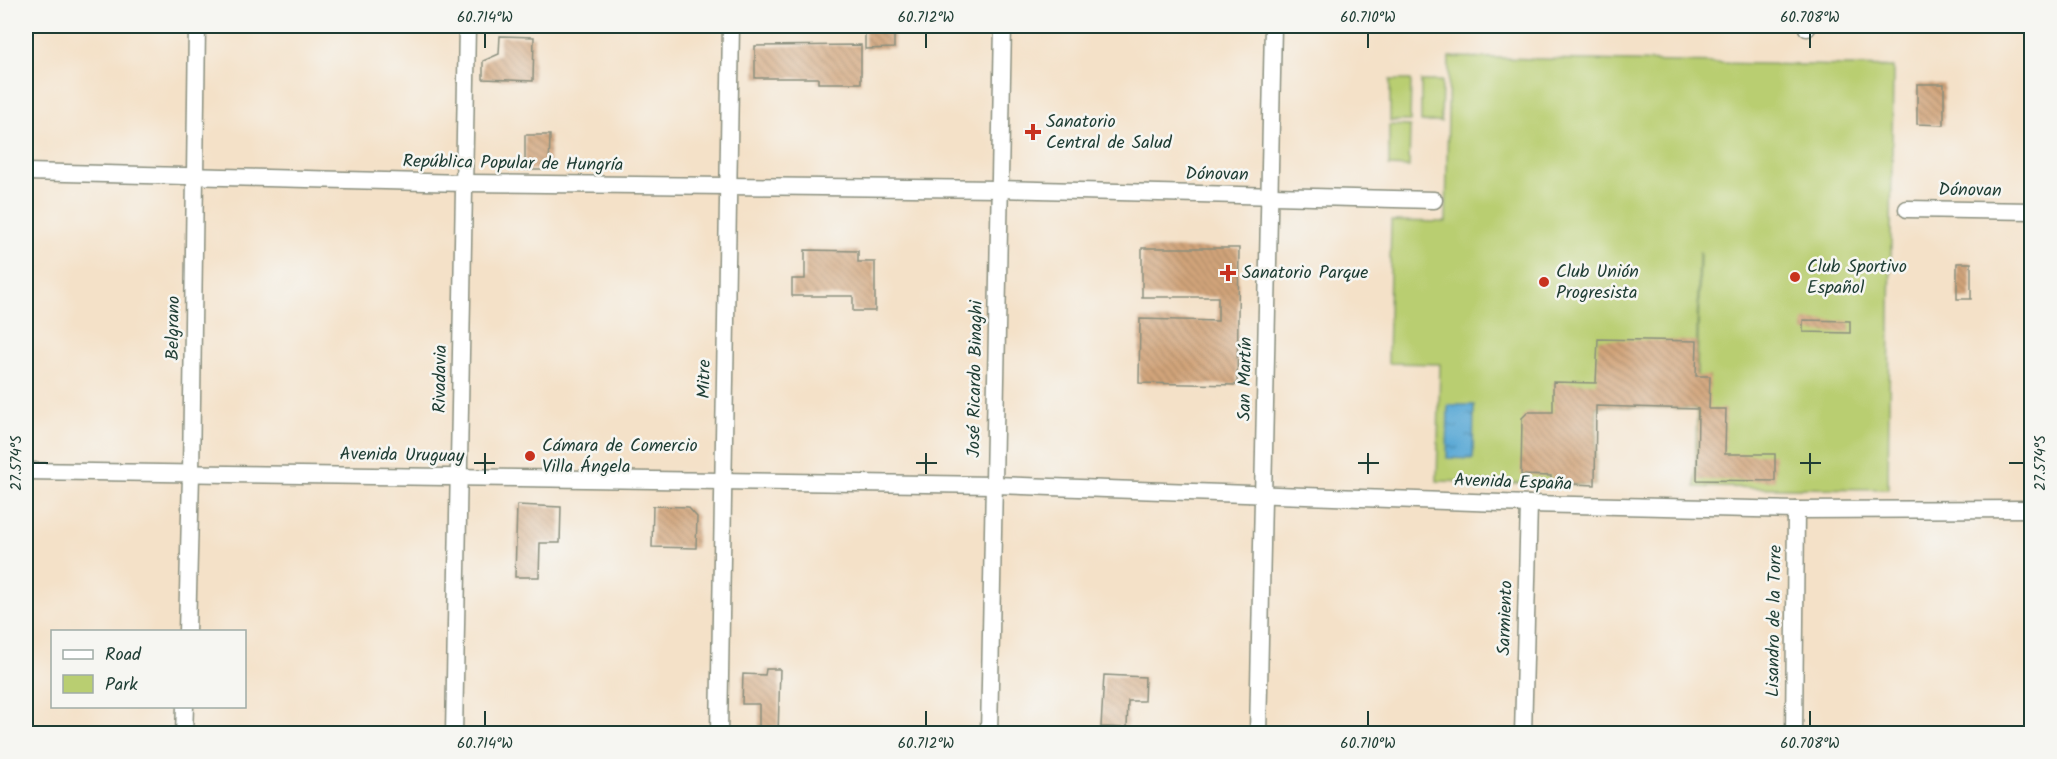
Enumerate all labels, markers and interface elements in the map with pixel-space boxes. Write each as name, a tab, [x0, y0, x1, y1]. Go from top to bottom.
text: 60.714°W	[457, 6, 513, 30]
text: 60.712°W	[898, 6, 955, 30]
text: 60.710°W	[1340, 6, 1396, 30]
text: 60.708°W	[1780, 6, 1840, 30]
place label: Sanatorio Central de Salud	[1046, 108, 1173, 158]
marker: Sanatorio Central de Salud	[1024, 123, 1042, 141]
street label: República Popular de Hungría	[402, 148, 624, 180]
street label: Dónovan	[1185, 160, 1249, 190]
street label: Dónovan	[1938, 176, 2002, 206]
place label: Club Sportivo Español	[1807, 253, 1907, 303]
place label: Club Unión Progresista	[1556, 258, 1639, 308]
place label: Sanatorio Parque	[1242, 259, 1368, 288]
marker: Sanatorio Parque	[1219, 264, 1237, 282]
marker: Club Sportivo Español	[1788, 270, 1802, 284]
marker: Club Unión Progresista	[1537, 275, 1551, 289]
street label: Belgrano	[159, 295, 189, 361]
street label: José Ricardo Binaghi	[960, 299, 992, 458]
street label: San Martín	[1231, 337, 1261, 421]
street label: Rivadavia	[426, 344, 456, 414]
street label: Mitre	[690, 359, 720, 399]
place label: Cámara de Comercio Villa Ángela	[542, 432, 698, 482]
text: 27.574°S	[5, 435, 29, 491]
text: 27.574°S	[2029, 435, 2053, 491]
street label: Avenida Uruguay	[339, 440, 465, 472]
marker: Cámara de Comercio Villa Ángela	[523, 449, 537, 463]
street label: Avenida España	[1453, 466, 1573, 500]
street label: Lisandro de la Torre	[1759, 545, 1791, 697]
street label: Sarmiento	[1490, 580, 1522, 656]
legend	[51, 630, 246, 708]
text: Road	[105, 641, 142, 670]
text: Park	[105, 671, 138, 700]
text: 60.714°W	[457, 732, 513, 756]
text: 60.712°W	[898, 732, 955, 756]
text: 60.710°W	[1340, 732, 1396, 756]
text: 60.708°W	[1780, 732, 1840, 756]

